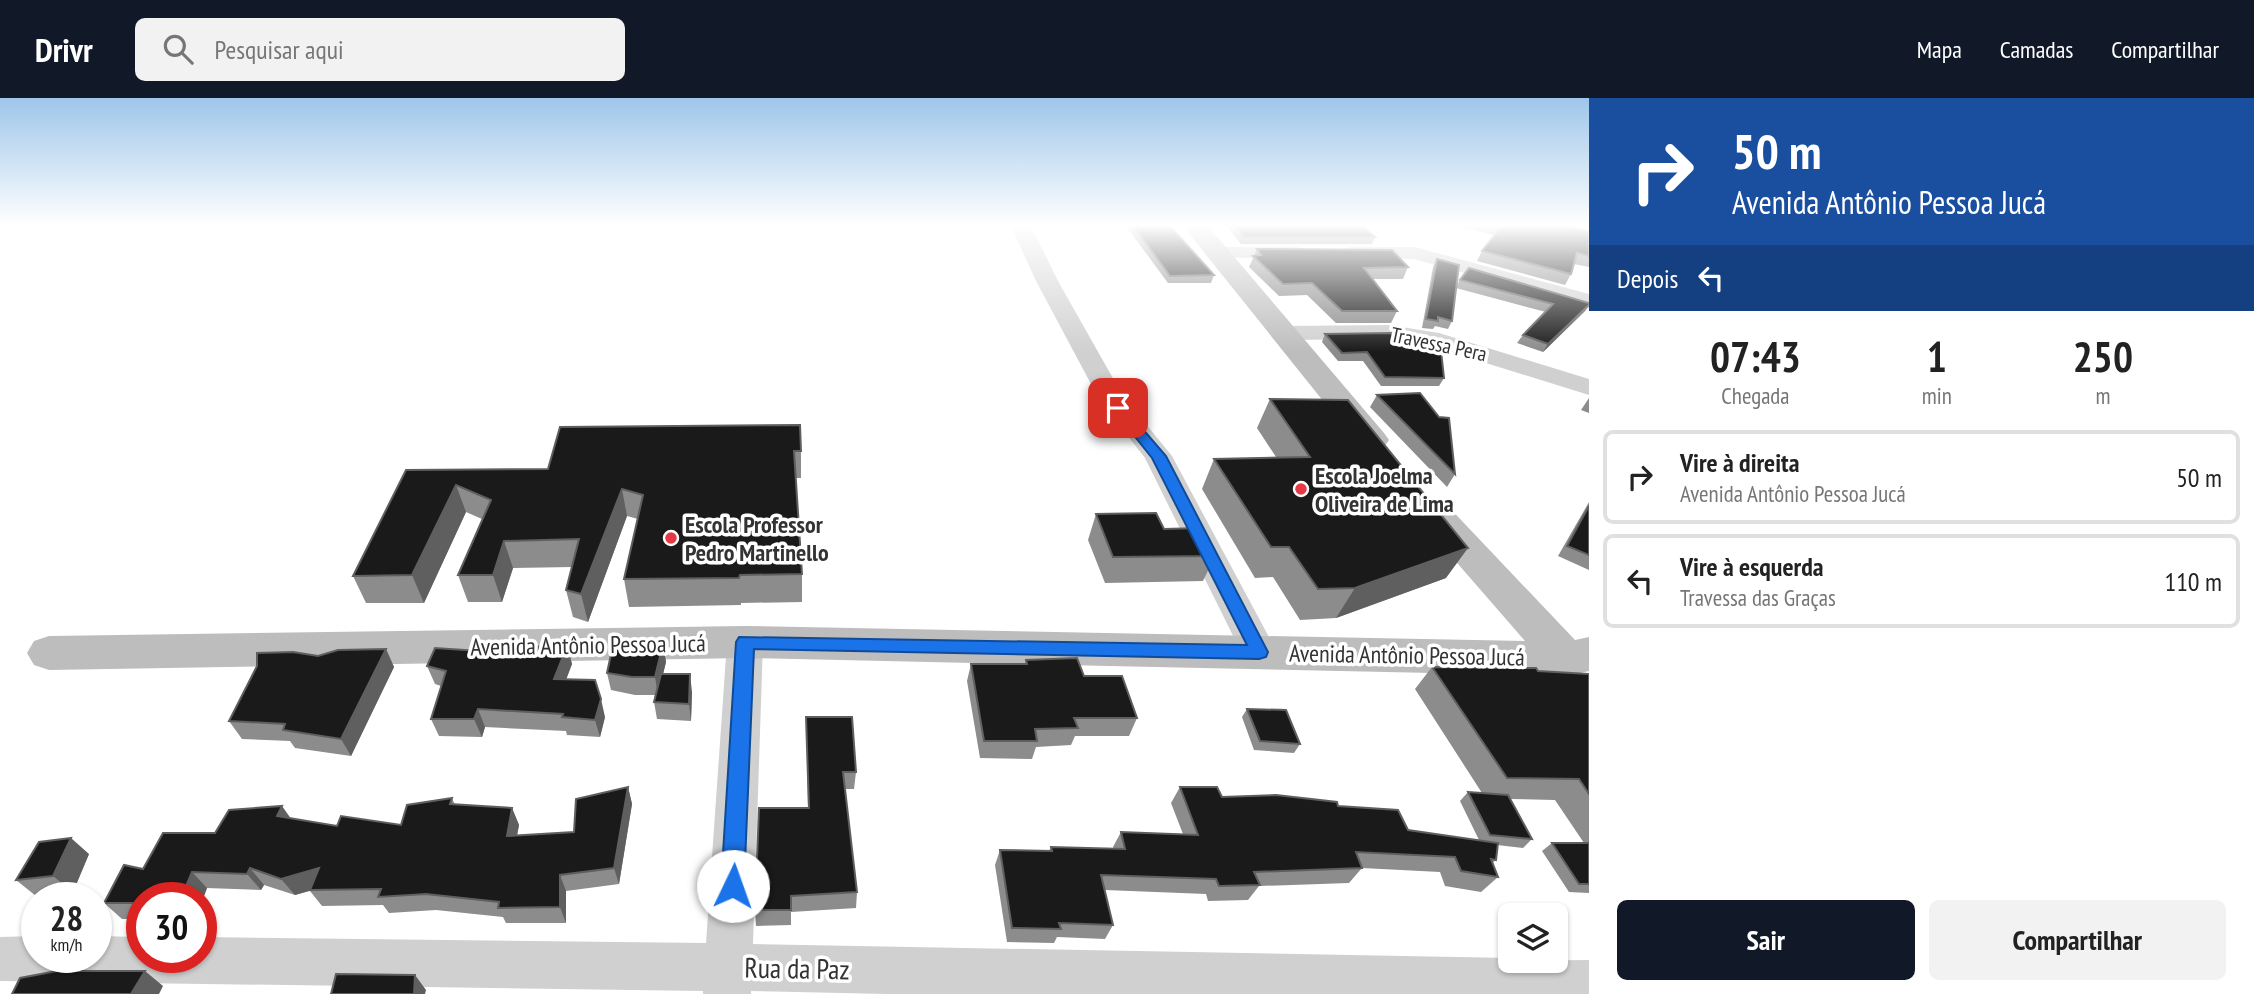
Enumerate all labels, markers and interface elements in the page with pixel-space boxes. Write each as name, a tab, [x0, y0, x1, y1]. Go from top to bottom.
search box	[135, 18, 625, 81]
text: Drivr	[35, 28, 93, 71]
icon: search	[159, 30, 197, 68]
text: Pesquisar aqui	[215, 33, 344, 66]
text: Mapa	[1917, 34, 1962, 65]
text: Camadas	[2000, 34, 2073, 65]
text: Compartilhar	[2111, 34, 2219, 65]
text: 50 m	[1732, 119, 1821, 183]
icon: right	[1617, 126, 1708, 217]
text: Avenida Antônio Pessoa Jucá	[1732, 181, 2046, 223]
icon: left	[1692, 259, 1730, 297]
text: Depois	[1617, 262, 1678, 295]
street label: Travessa Pera	[1389, 321, 1489, 367]
text: 07:43	[1710, 329, 1801, 384]
text: 1	[1927, 329, 1947, 384]
text: 250	[2073, 329, 2133, 384]
pin	[1088, 378, 1148, 438]
text: Chegada	[1721, 381, 1790, 410]
text: min	[1922, 381, 1952, 410]
text: m	[2095, 381, 2110, 410]
icon: arrive	[1099, 389, 1137, 427]
text: Vire à direita	[1680, 446, 1799, 479]
icon: right	[1621, 458, 1659, 496]
place label: Escola Joelma Oliveira de Lima	[1315, 460, 1454, 519]
text: 50 m	[2176, 461, 2222, 494]
text: Avenida Antônio Pessoa Jucá	[1680, 479, 1906, 508]
marker: Escola Joelma Oliveira de Lima	[1293, 481, 1309, 497]
place label: Escola Professor Pedro Martinello	[685, 509, 829, 568]
marker: Escola Professor Pedro Martinello	[663, 530, 679, 546]
text: Vire à esquerda	[1680, 550, 1823, 583]
icon: left	[1621, 562, 1659, 600]
text: 110 m	[2164, 565, 2222, 598]
text: Travessa das Graças	[1680, 583, 1836, 612]
street label: Avenida Antônio Pessoa Jucá	[470, 627, 706, 663]
street label: Avenida Antônio Pessoa Jucá	[1289, 637, 1525, 673]
position arrow	[696, 849, 770, 923]
speed limit sign: 30	[126, 882, 217, 973]
text: 28	[50, 895, 83, 941]
button: Sair	[1617, 900, 1915, 980]
button: Compartilhar	[1929, 900, 2226, 980]
map controls	[1498, 903, 1568, 973]
button: layers	[1498, 903, 1568, 973]
text: km/h	[51, 933, 82, 956]
street label: Rua da Paz	[744, 949, 850, 987]

